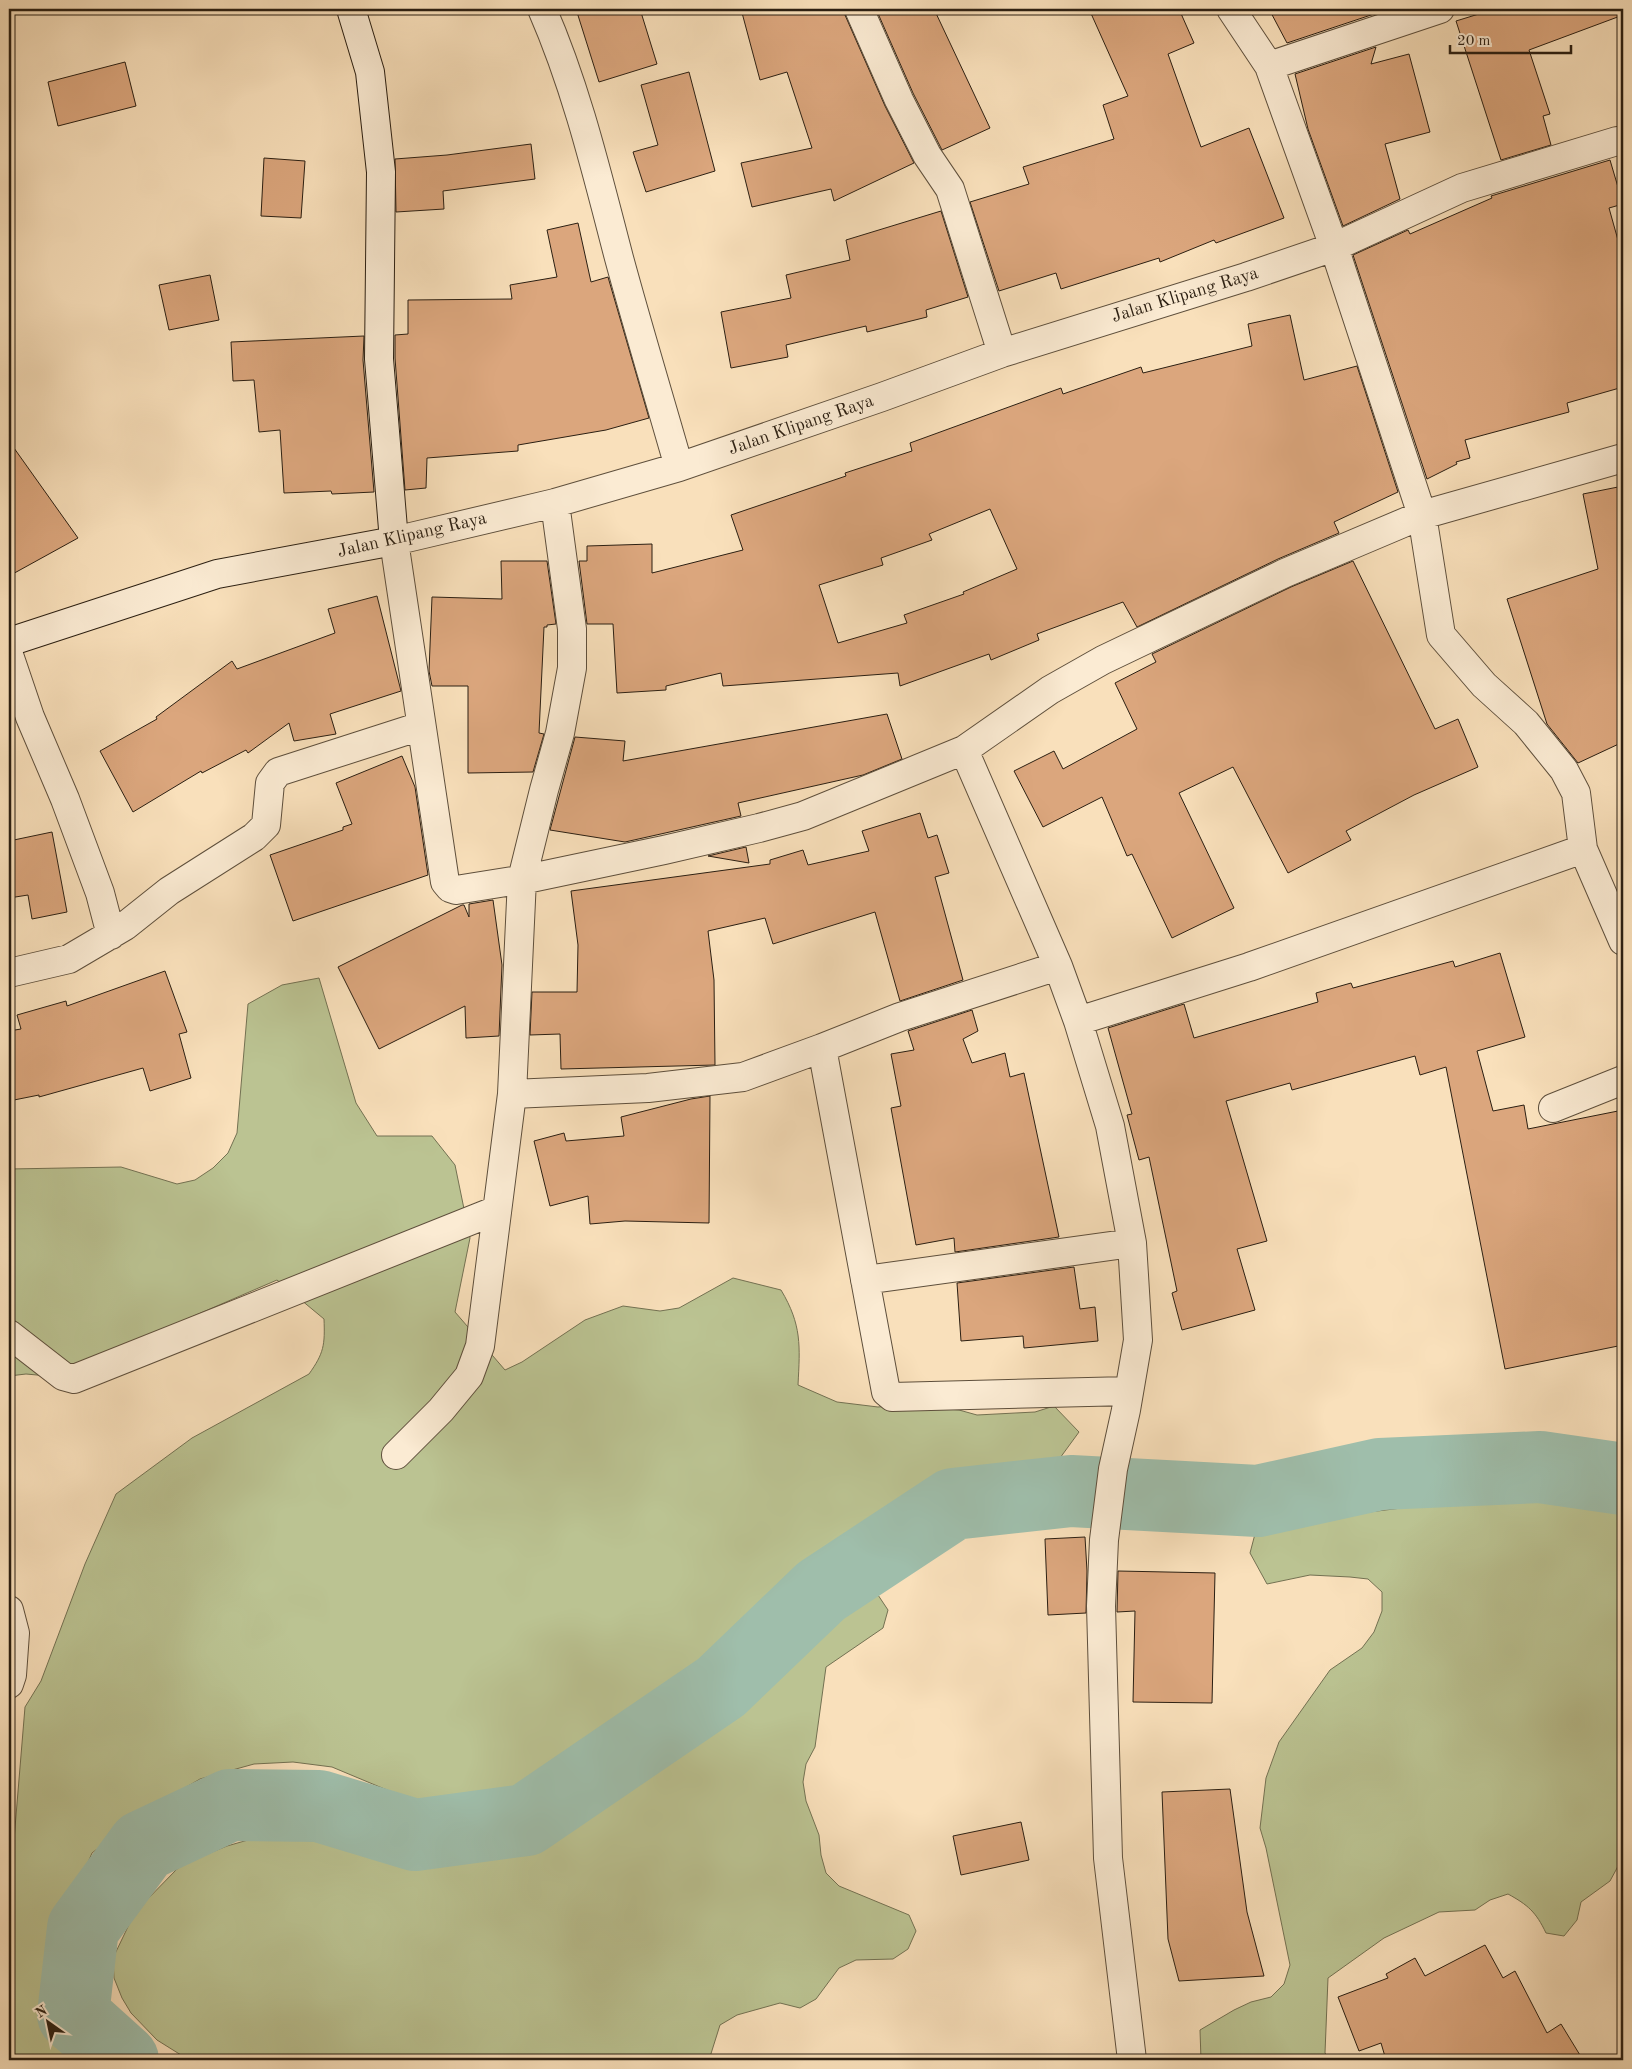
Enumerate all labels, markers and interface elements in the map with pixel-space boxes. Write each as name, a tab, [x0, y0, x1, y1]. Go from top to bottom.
scale bar	[1450, 22, 1571, 54]
text: 20 m	[1457, 34, 1491, 49]
street label: Jalan Klipang Raya	[1109, 264, 1261, 326]
street label: Jalan Klipang Raya	[726, 392, 876, 458]
street label: Jalan Klipang Raya	[336, 509, 488, 561]
north arrow	[22, 1996, 72, 2046]
text: N	[33, 2003, 50, 2021]

